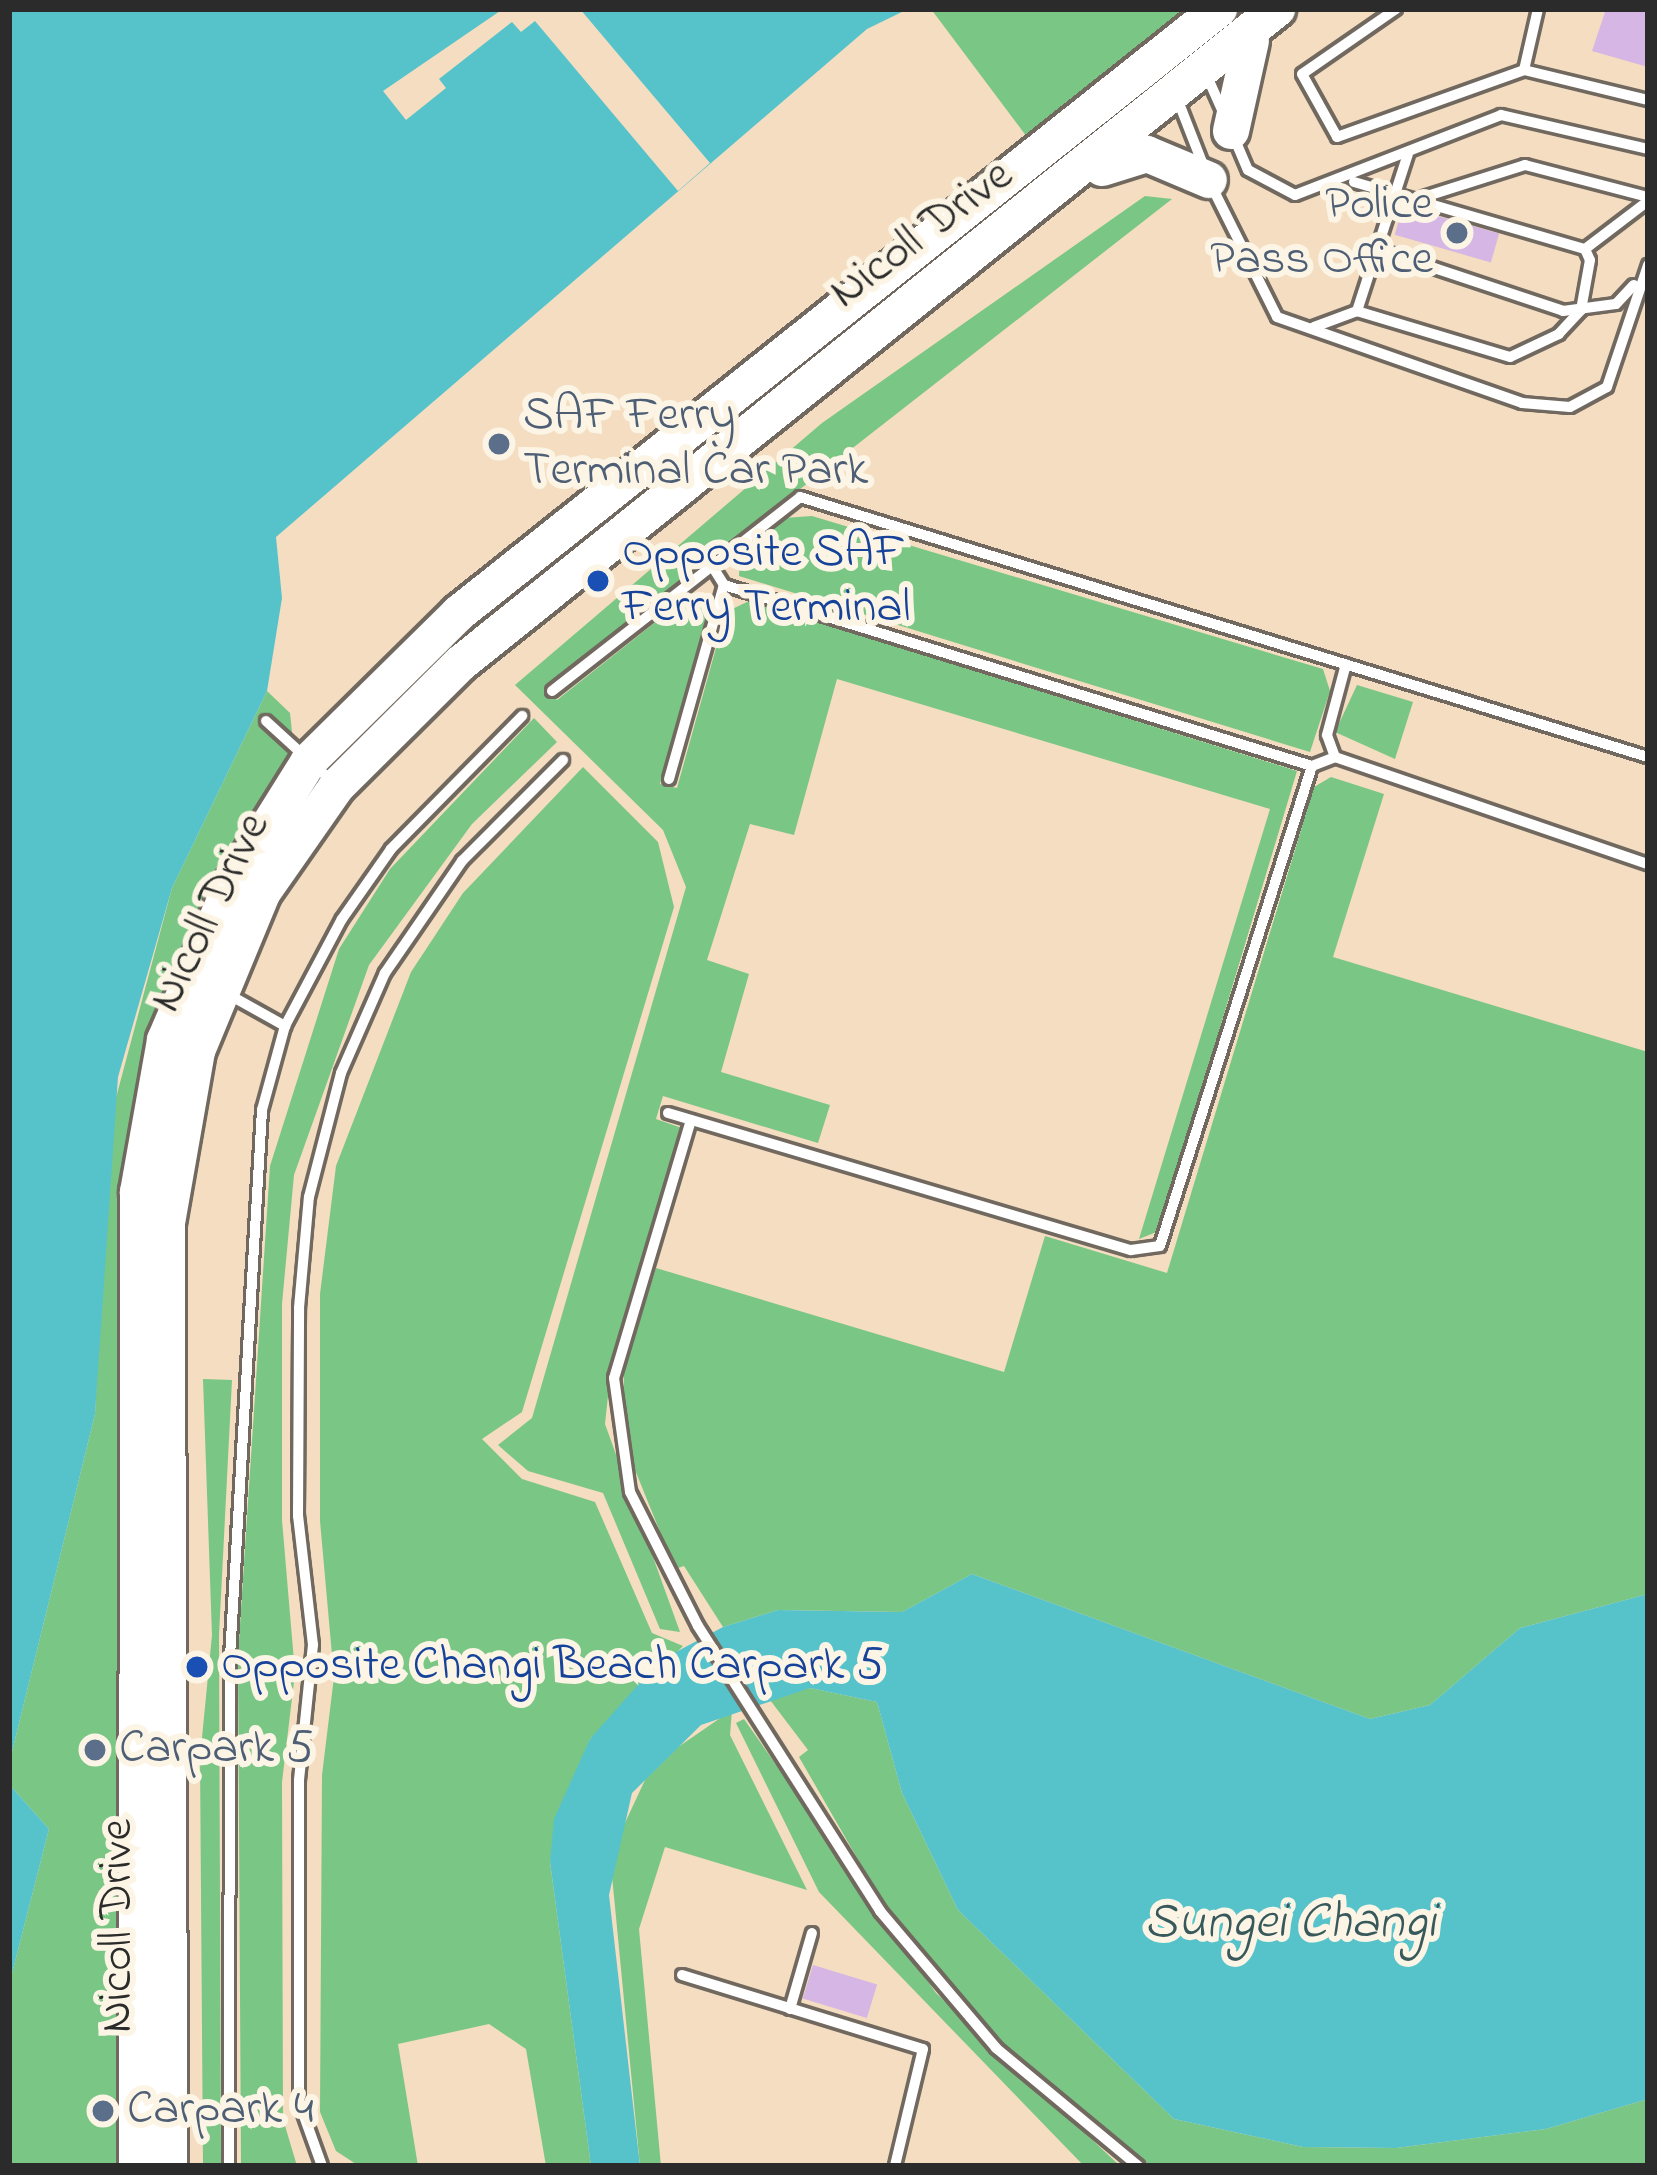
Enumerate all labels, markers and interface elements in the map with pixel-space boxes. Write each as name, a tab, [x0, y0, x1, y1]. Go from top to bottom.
street label: Nicoll Drive	[819, 148, 1025, 322]
place label: Police Pass Office	[1210, 176, 1433, 289]
marker: Police Pass Office	[1444, 220, 1470, 246]
place label: SAF Ferry Terminal Car Park	[523, 387, 868, 500]
marker: SAF Ferry Terminal Car Park	[486, 431, 512, 457]
place label: Opposite SAF Ferry Terminal	[622, 524, 910, 637]
marker: Opposite SAF Ferry Terminal	[585, 568, 611, 594]
street label: Nicoll Drive	[138, 804, 284, 1022]
place label: Opposite Changi Beach Carpark 5	[221, 1638, 884, 1696]
marker: Opposite Changi Beach Carpark 5	[184, 1654, 210, 1680]
place label: Carpark 5	[119, 1721, 314, 1779]
marker: Carpark 5	[82, 1737, 108, 1763]
street label: Nicoll Drive	[90, 1819, 148, 2033]
water label: Sungei Changi	[1144, 1893, 1436, 1955]
place label: Carpark 4	[127, 2082, 314, 2140]
marker: Carpark 4	[90, 2098, 116, 2124]

